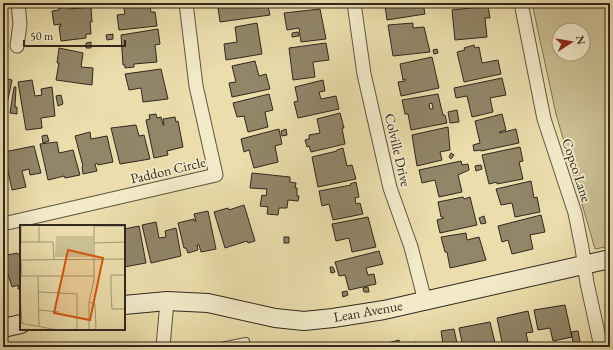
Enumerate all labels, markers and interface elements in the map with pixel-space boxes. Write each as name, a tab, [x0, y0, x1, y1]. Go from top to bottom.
scale bar	[24, 22, 125, 48]
north arrow	[551, 22, 591, 62]
text: 50 m	[30, 28, 54, 44]
text: N	[573, 34, 589, 46]
street label: Colville Drive	[381, 112, 415, 189]
street label: Copco Lane	[558, 136, 596, 205]
street label: Paddon Circle	[129, 153, 208, 187]
inset map	[20, 225, 125, 330]
street label: Lean Avenue	[332, 296, 404, 326]

